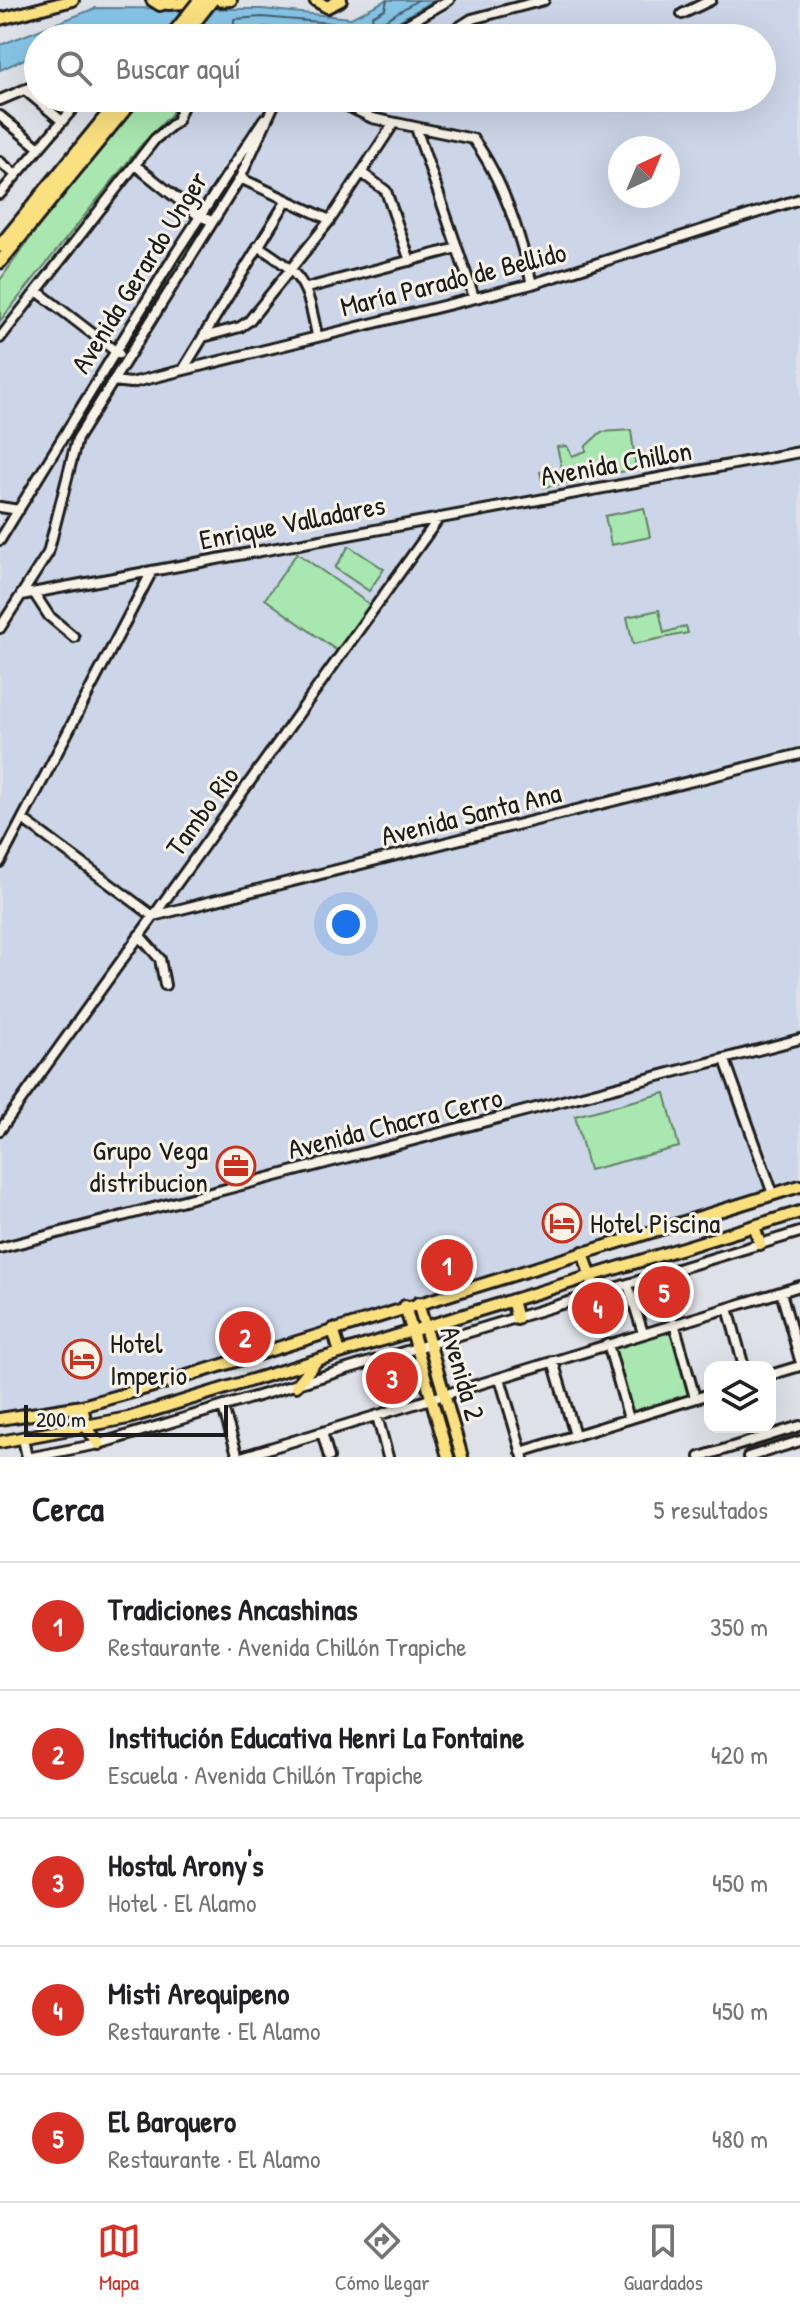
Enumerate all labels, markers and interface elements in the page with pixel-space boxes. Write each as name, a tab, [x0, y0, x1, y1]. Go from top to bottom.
search box	[24, 24, 776, 112]
icon: search	[52, 46, 96, 90]
text: Buscar aquí	[116, 48, 241, 88]
north arrow	[608, 136, 680, 208]
street label: Avenida Gerardo Unger	[62, 164, 217, 380]
street label: María Parado de Bellido	[336, 233, 570, 325]
street label: Avenida Chillon	[538, 431, 694, 495]
street label: Enrique Valladares	[196, 485, 388, 559]
street label: Tambo Rio	[156, 758, 248, 864]
street label: Avenida Santa Ana	[377, 773, 565, 855]
your location	[326, 904, 366, 944]
street label: Avenida Chacra Cerro	[284, 1078, 506, 1168]
place label: Grupo Vega distribucion	[90, 1131, 208, 1201]
office icon: Grupo Vega distribucion	[215, 1145, 257, 1187]
hotel icon: Hotel Piscina	[541, 1202, 583, 1244]
place label: Hotel Piscina	[590, 1204, 720, 1242]
pin: 1	[421, 1235, 473, 1295]
pin: 5	[638, 1262, 690, 1322]
pin: 4	[572, 1278, 624, 1338]
pin: 2	[219, 1307, 271, 1367]
street label: Avenida 2	[431, 1321, 495, 1425]
place label: Hotel Imperio	[110, 1324, 187, 1394]
hotel icon: Hotel Imperio	[61, 1338, 103, 1380]
pin: 3	[366, 1348, 418, 1408]
map controls	[704, 1361, 776, 1433]
button: layers	[704, 1361, 776, 1433]
scale bar	[24, 1401, 228, 1437]
text: 200 m	[36, 1404, 86, 1434]
text: Cerca	[32, 1486, 104, 1532]
text: 5 resultados	[654, 1492, 768, 1527]
text: Tradiciones Ancashinas	[108, 1589, 358, 1629]
text: 1	[53, 1609, 63, 1644]
text: 350 m	[710, 1609, 768, 1644]
text: Restaurante · Avenida Chillón Trapiche	[108, 1629, 467, 1664]
text: Institución Educativa Henri La Fontaine	[108, 1717, 524, 1757]
text: 2	[52, 1737, 64, 1772]
text: 420 m	[711, 1737, 768, 1772]
text: Escuela · Avenida Chillón Trapiche	[108, 1757, 423, 1792]
text: Hostal Arony's	[108, 1845, 264, 1885]
text: 3	[52, 1865, 64, 1900]
text: 450 m	[712, 1865, 768, 1900]
text: Hotel · El Alamo	[108, 1885, 256, 1920]
text: Misti Arequipeno	[108, 1973, 289, 2013]
text: 4	[53, 1993, 63, 2028]
text: 450 m	[712, 1993, 768, 2028]
text: Restaurante · El Alamo	[108, 2013, 320, 2048]
text: El Barquero	[108, 2101, 236, 2141]
text: 5	[53, 2121, 64, 2156]
text: 480 m	[712, 2121, 768, 2156]
text: Restaurante · El Alamo	[108, 2141, 320, 2176]
tab: Mapa	[97, 2219, 141, 2297]
tab: Cómo llegar	[335, 2219, 430, 2297]
tab: Guardados	[624, 2219, 703, 2297]

